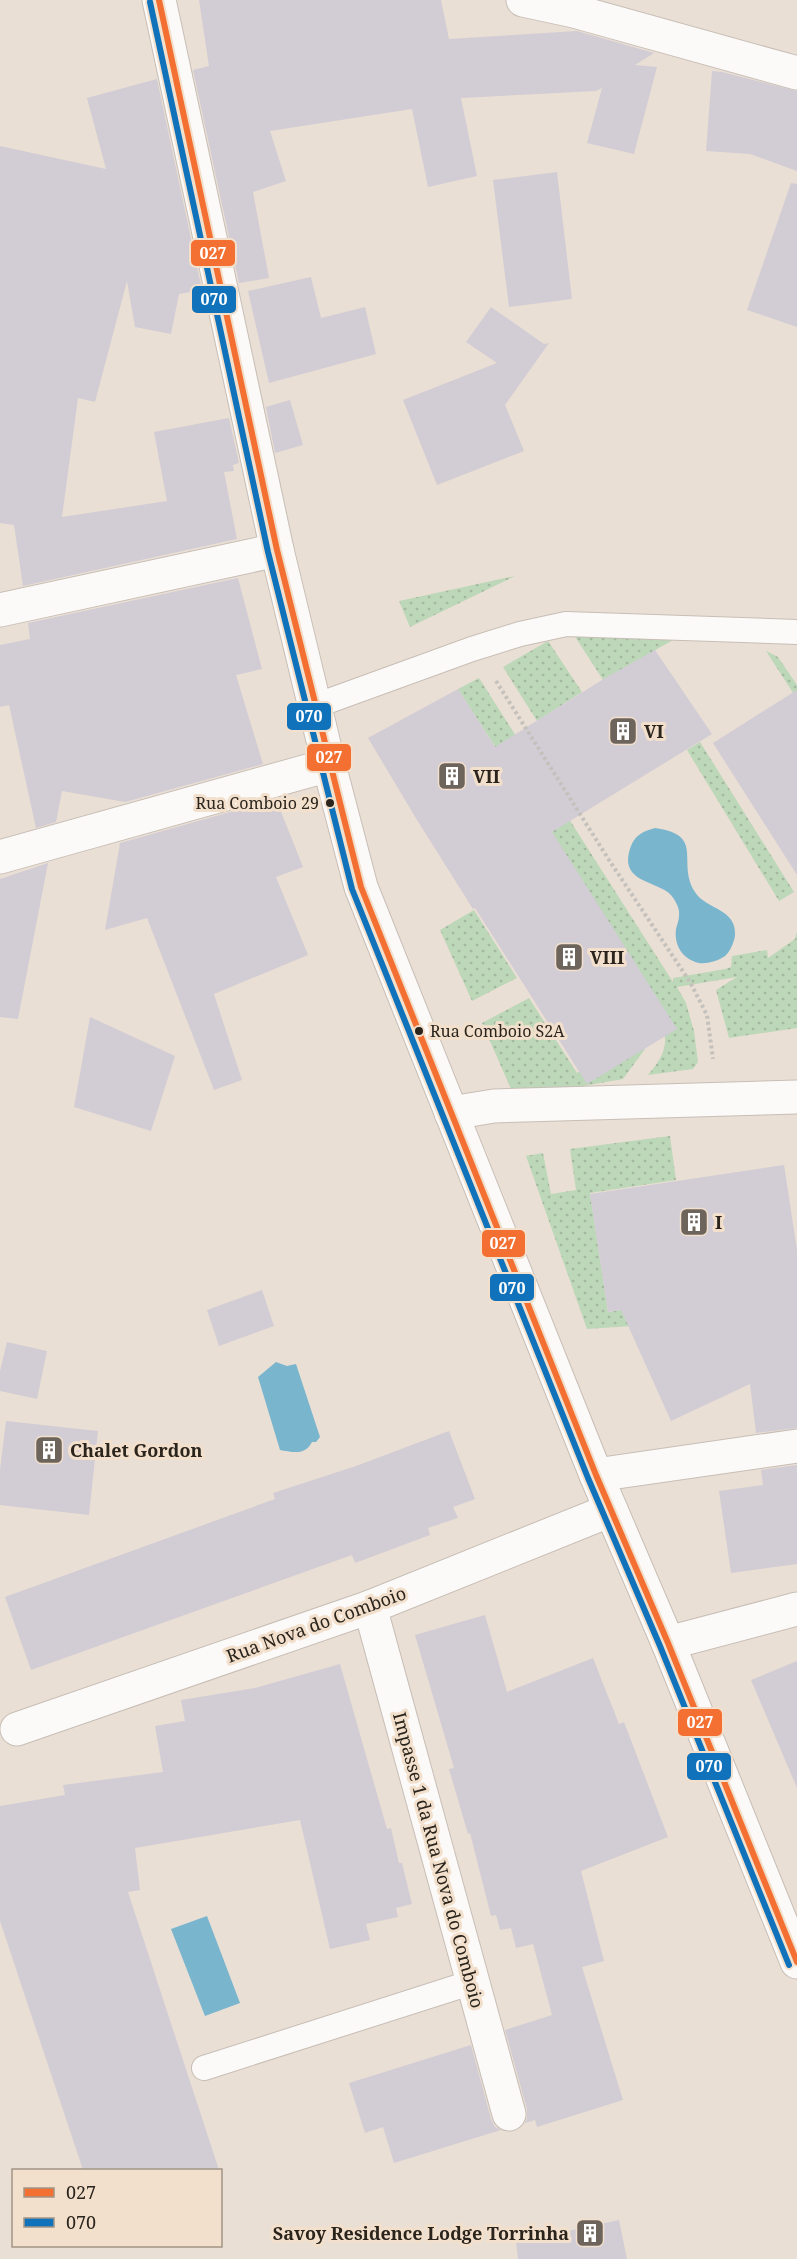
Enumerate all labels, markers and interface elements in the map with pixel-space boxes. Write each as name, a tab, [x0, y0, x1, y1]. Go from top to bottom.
line badge: 027	[190, 239, 236, 267]
text: 027	[199, 242, 227, 264]
line badge: 070	[191, 285, 237, 314]
text: 070	[200, 288, 228, 310]
line badge: 070	[286, 702, 332, 731]
text: 070	[295, 705, 323, 727]
building icon: VI	[607, 715, 639, 747]
place label: VI	[644, 719, 664, 743]
line badge: 027	[306, 743, 352, 772]
text: 027	[315, 746, 343, 768]
building icon: VII	[436, 760, 468, 792]
place label: VII	[473, 764, 500, 788]
place label: Rua Comboio 29	[196, 792, 319, 814]
marker: Rua Comboio 29	[324, 797, 336, 809]
building icon: VIII	[553, 941, 585, 973]
place label: VIII	[590, 945, 624, 969]
place label: Rua Comboio S2A	[430, 1020, 565, 1042]
marker: Rua Comboio S2A	[413, 1025, 425, 1037]
building icon: I	[678, 1206, 710, 1238]
place label: I	[715, 1210, 722, 1234]
line badge: 027	[481, 1229, 526, 1258]
text: 027	[489, 1232, 517, 1254]
line badge: 070	[489, 1273, 535, 1302]
text: 070	[498, 1277, 526, 1299]
building icon: Chalet Gordon	[33, 1434, 65, 1466]
place label: Chalet Gordon	[70, 1438, 203, 1462]
street label: Rua Nova do Comboio	[223, 1580, 409, 1668]
line badge: 027	[677, 1708, 723, 1737]
street label: Impasse 1 da Rua Nova do Comboio	[388, 1709, 490, 2011]
text: 027	[686, 1711, 714, 1733]
line badge: 070	[686, 1752, 732, 1781]
text: 070	[695, 1755, 723, 1777]
legend	[12, 2169, 222, 2247]
text: 027	[66, 2180, 96, 2204]
text: 070	[66, 2210, 96, 2234]
building icon: Savoy Residence Lodge Torrinha	[574, 2217, 606, 2249]
place label: Savoy Residence Lodge Torrinha	[273, 2221, 569, 2245]

